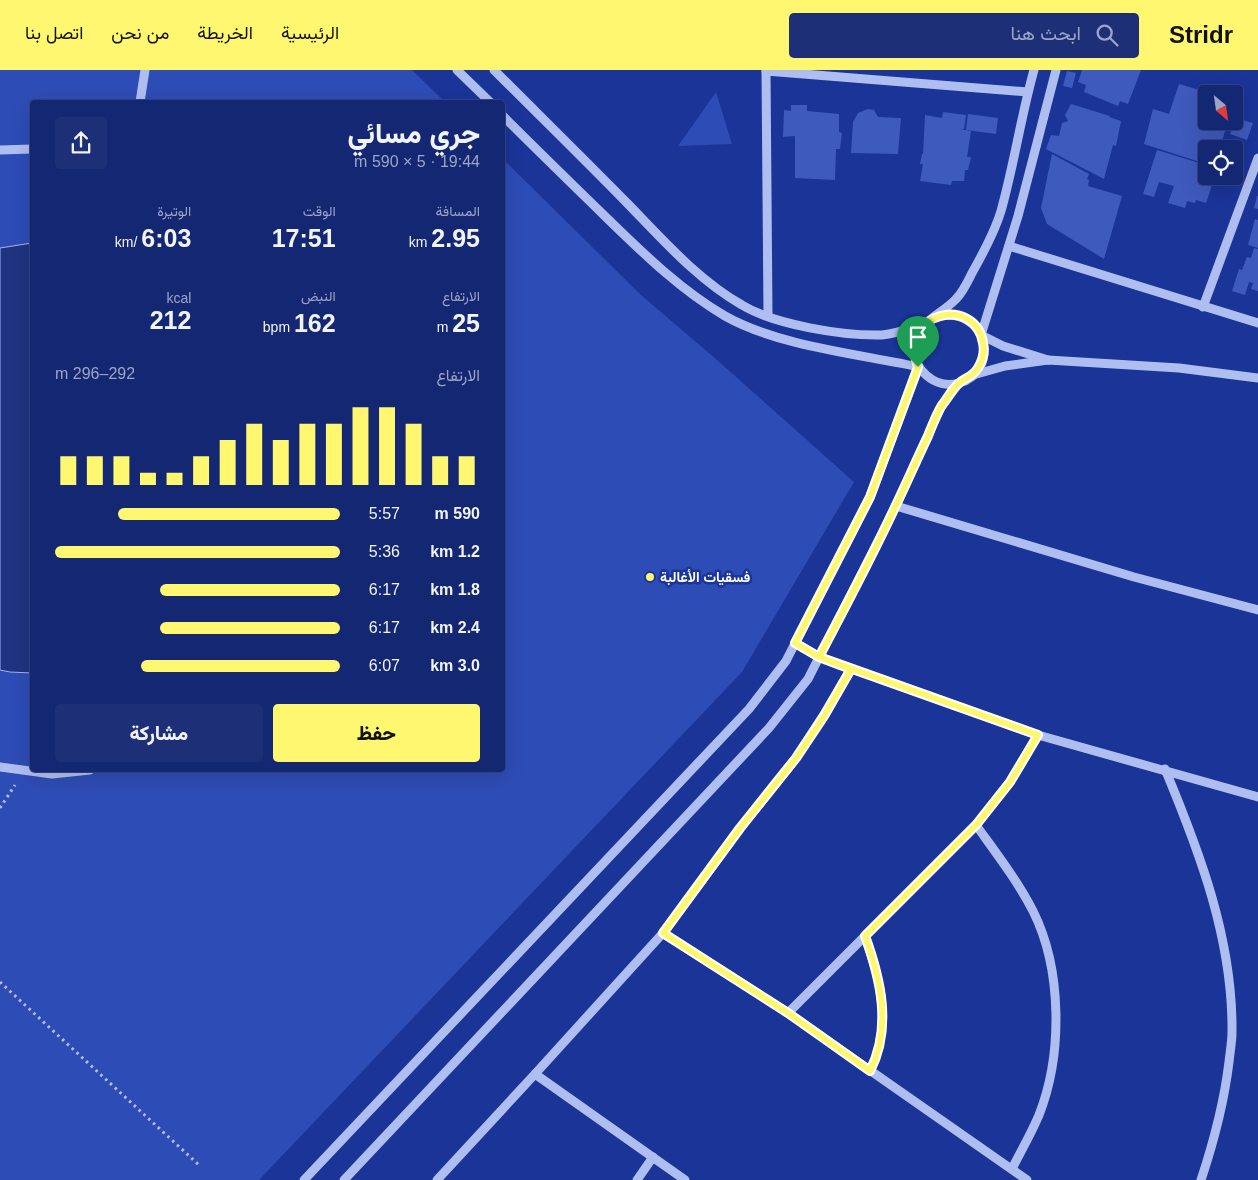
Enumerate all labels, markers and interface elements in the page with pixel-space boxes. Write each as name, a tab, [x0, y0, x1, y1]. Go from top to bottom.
search box	[789, 13, 1139, 58]
icon: search	[1093, 21, 1121, 49]
text: Stridr	[1169, 21, 1233, 48]
text: اتصل بنا	[25, 23, 83, 43]
text: من نحن	[111, 23, 169, 43]
text: الخريطة	[197, 23, 253, 43]
text: الرئيسية	[281, 23, 339, 43]
text: ابحث هنا	[1011, 23, 1081, 44]
north arrow	[1198, 85, 1242, 130]
map controls	[1198, 85, 1243, 185]
button: share	[55, 117, 107, 169]
text: جري مسائي	[347, 118, 480, 149]
button: locate	[1198, 140, 1243, 185]
text: 19:44 · 5 × 590 m	[354, 153, 480, 170]
text: الوتيرة	[157, 203, 191, 219]
text: الوقت	[303, 203, 336, 219]
text: المسافة	[436, 203, 480, 219]
text: 6:03	[141, 224, 191, 252]
text: 17:51	[272, 224, 336, 252]
text: 2.95	[431, 224, 480, 252]
text: /km	[115, 234, 141, 250]
text: km	[409, 234, 431, 250]
text: النبض	[301, 288, 336, 304]
text: الارتفاع	[442, 288, 480, 304]
text: kcal	[166, 290, 191, 306]
text: 212	[150, 306, 191, 334]
text: 162	[294, 309, 336, 337]
text: 25	[452, 309, 480, 337]
pin	[897, 316, 939, 367]
text: bpm	[263, 319, 294, 335]
text: m	[437, 319, 452, 335]
icon: arrive	[904, 323, 932, 351]
text: 292–296 m	[55, 365, 135, 382]
text: الارتفاع	[437, 367, 480, 384]
text: 5:57	[369, 505, 400, 522]
text: 590 m	[435, 505, 480, 522]
text: 5:36	[369, 543, 400, 560]
text: 1.2 km	[430, 543, 480, 560]
place label: فسقيات الأغالبة	[660, 569, 750, 586]
marker: فسقيات الأغالبة	[644, 571, 656, 583]
text: 6:17	[369, 581, 400, 598]
text: 1.8 km	[430, 581, 480, 598]
text: 6:17	[369, 619, 400, 636]
text: 2.4 km	[430, 619, 480, 636]
text: 6:07	[369, 657, 400, 674]
text: 3.0 km	[430, 657, 480, 674]
button: مشاركة	[55, 704, 263, 762]
button: حفظ	[273, 704, 480, 762]

